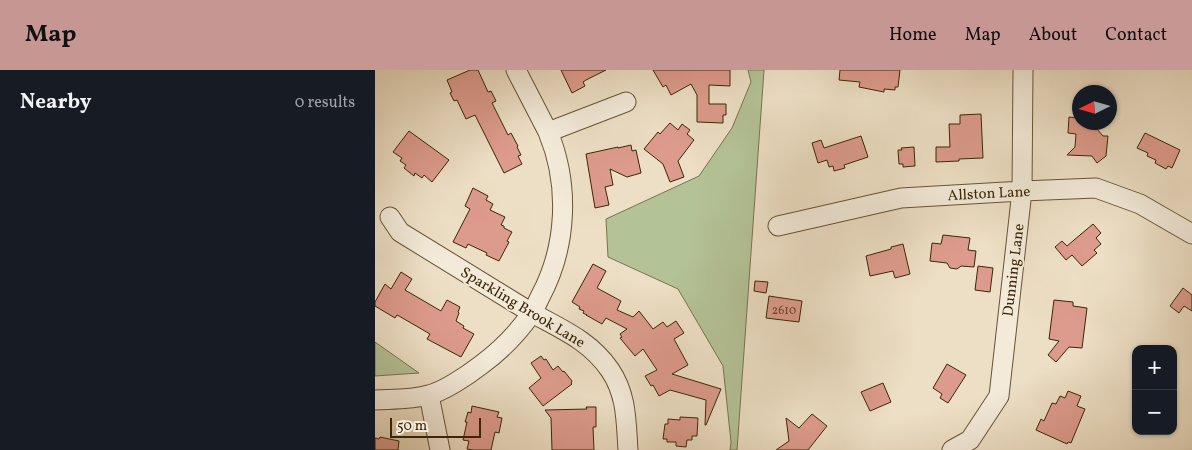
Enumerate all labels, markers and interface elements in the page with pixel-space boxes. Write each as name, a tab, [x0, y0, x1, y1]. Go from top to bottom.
text: Map	[25, 18, 76, 52]
text: Home	[889, 23, 937, 48]
text: Map	[965, 23, 1001, 48]
text: About	[1029, 23, 1077, 48]
text: Contact	[1105, 23, 1167, 48]
north arrow	[1072, 85, 1117, 130]
text: Nearby	[20, 88, 91, 117]
text: 0 results	[295, 92, 355, 114]
street label: Allston Lane	[947, 182, 1031, 207]
street label: Dunning Lane	[998, 223, 1031, 318]
street label: Sparkling Brook Lane	[456, 263, 588, 354]
house number: 2610	[772, 303, 796, 319]
map controls	[1132, 345, 1177, 435]
button: +	[1132, 345, 1177, 390]
button: −	[1132, 390, 1177, 435]
scale bar	[390, 415, 481, 438]
text: 50 m	[397, 417, 427, 436]

